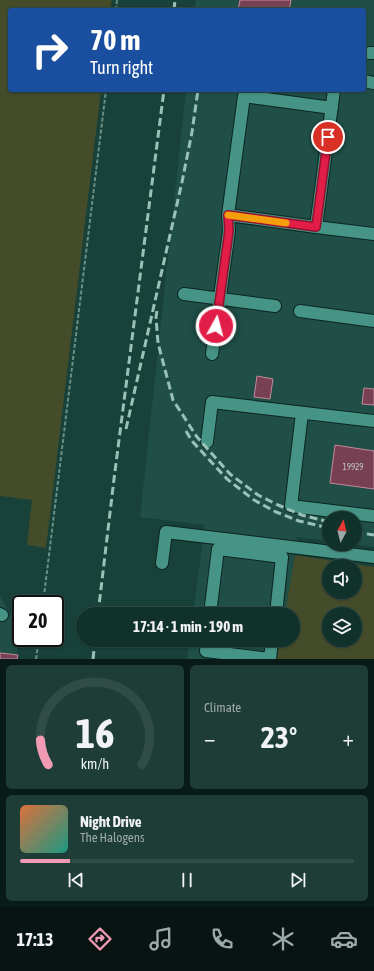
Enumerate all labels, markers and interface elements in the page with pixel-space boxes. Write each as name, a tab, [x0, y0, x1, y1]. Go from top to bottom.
icon: right	[24, 24, 76, 76]
text: 70 m	[90, 24, 140, 56]
text: Turn right	[90, 57, 153, 78]
pin	[311, 120, 345, 154]
icon: arrive	[317, 126, 339, 148]
position arrow	[195, 305, 237, 347]
house number: 19929	[342, 462, 364, 472]
north arrow	[322, 511, 362, 551]
map controls	[322, 511, 362, 647]
button: sound	[322, 559, 362, 599]
speed limit sign: 20	[12, 595, 64, 647]
button: layers	[322, 607, 362, 647]
text: 17:14 · 1 min · 190 m	[133, 618, 243, 635]
text: Climate	[204, 700, 241, 715]
text: 16	[75, 709, 115, 757]
text: 23°	[261, 720, 297, 754]
text: −	[204, 725, 215, 751]
text: +	[343, 725, 354, 751]
text: km/h	[81, 756, 109, 772]
text: Night Drive	[80, 813, 142, 830]
text: The Halogens	[80, 830, 145, 845]
icon: previous	[65, 869, 87, 891]
icon: pause	[176, 869, 198, 891]
icon: next	[287, 869, 309, 891]
icon: directions	[86, 925, 114, 953]
icon: music	[147, 925, 175, 953]
icon: phone	[208, 925, 236, 953]
icon: climate	[269, 925, 297, 953]
icon: car	[330, 925, 358, 953]
text: 17:13	[16, 929, 53, 950]

